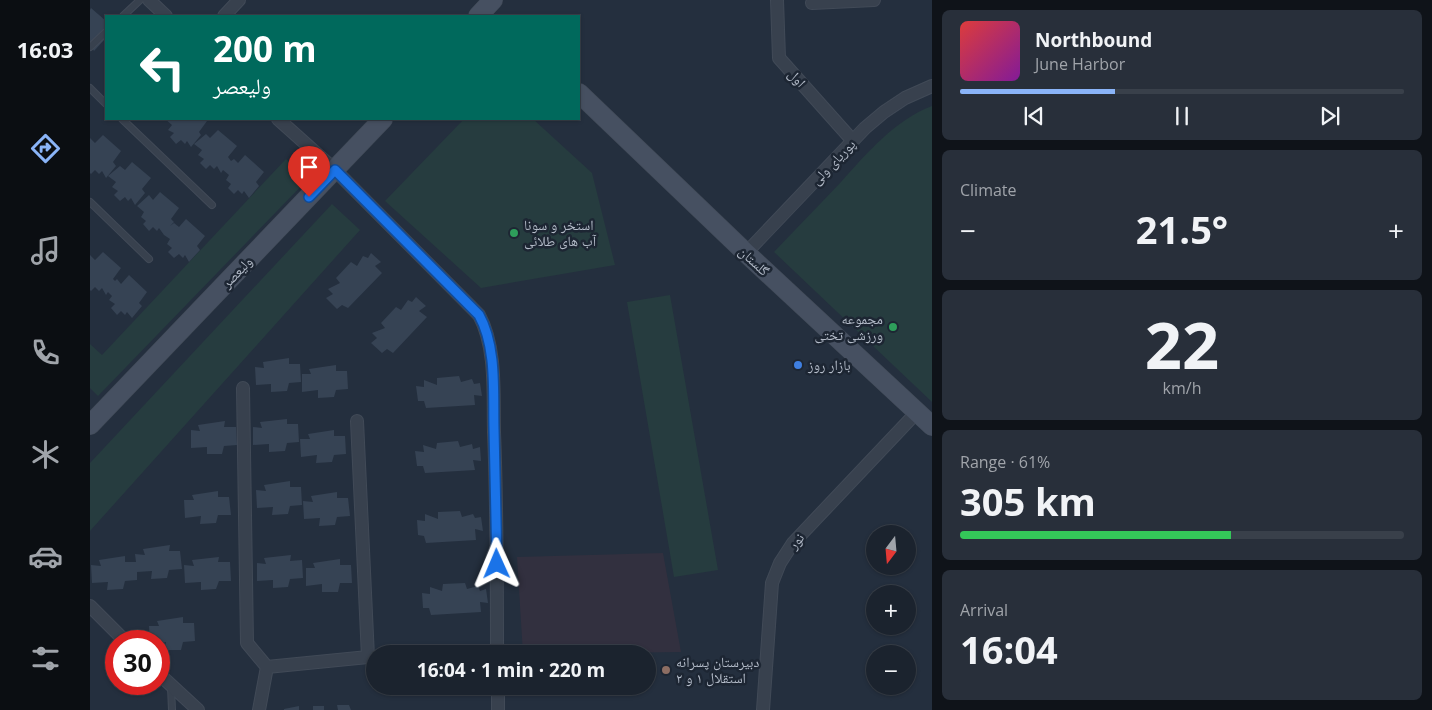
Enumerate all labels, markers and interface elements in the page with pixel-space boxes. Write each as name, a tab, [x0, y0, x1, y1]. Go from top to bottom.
text: 200 m	[213, 25, 317, 72]
text: Northbound	[1035, 27, 1152, 53]
text: 16:03	[17, 34, 73, 64]
icon: left	[130, 35, 195, 100]
text: June Harbor	[1035, 53, 1125, 75]
street label: اول	[784, 65, 811, 91]
text: ولیعصر	[213, 70, 271, 100]
icon: previous	[1020, 102, 1048, 130]
icon: pause	[1168, 102, 1196, 130]
icon: next	[1316, 102, 1344, 130]
icon: directions	[28, 131, 63, 166]
street label: پوریای ولی	[806, 135, 859, 189]
pin	[288, 146, 330, 197]
icon: arrive	[295, 153, 323, 181]
text: Climate	[960, 179, 1017, 201]
text: 21.5°	[1136, 203, 1228, 255]
text: −	[960, 211, 976, 249]
text: +	[1388, 211, 1404, 249]
place label: استخر و سونا آب های طلائی	[524, 215, 596, 250]
marker: استخر و سونا آب های طلائی	[508, 227, 520, 239]
icon: music	[28, 233, 63, 268]
street label: گلستان	[735, 242, 774, 280]
street label: ولیعصر	[216, 252, 256, 292]
text: 22	[1145, 300, 1219, 388]
place label: مجموعه ورزشی تختی	[814, 309, 883, 344]
marker: مجموعه ورزشی تختی	[887, 321, 899, 333]
icon: phone	[28, 335, 63, 370]
place label: بازار روز	[807, 355, 851, 374]
marker: بازار روز	[792, 359, 804, 371]
text: km/h	[1163, 377, 1201, 399]
icon: climate	[28, 437, 63, 472]
text: Range · 61%	[960, 451, 1050, 473]
text: 305 km	[960, 475, 1096, 527]
north arrow	[866, 525, 916, 575]
map controls	[866, 525, 916, 695]
street label: نور	[783, 528, 808, 554]
position arrow	[470, 537, 522, 589]
icon: car	[28, 539, 63, 574]
button: +	[866, 585, 916, 635]
text: Arrival	[960, 599, 1008, 621]
text: 16:04	[960, 623, 1058, 675]
speed limit sign: 30	[105, 630, 170, 695]
icon: filters	[28, 641, 63, 676]
button: −	[866, 645, 916, 695]
place label: دبیرستان پسرانه استقلال ۱ و ۲	[676, 652, 759, 687]
text: 16:04 · 1 min · 220 m	[417, 657, 605, 683]
marker: دبیرستان پسرانه استقلال ۱ و ۲	[660, 664, 672, 676]

